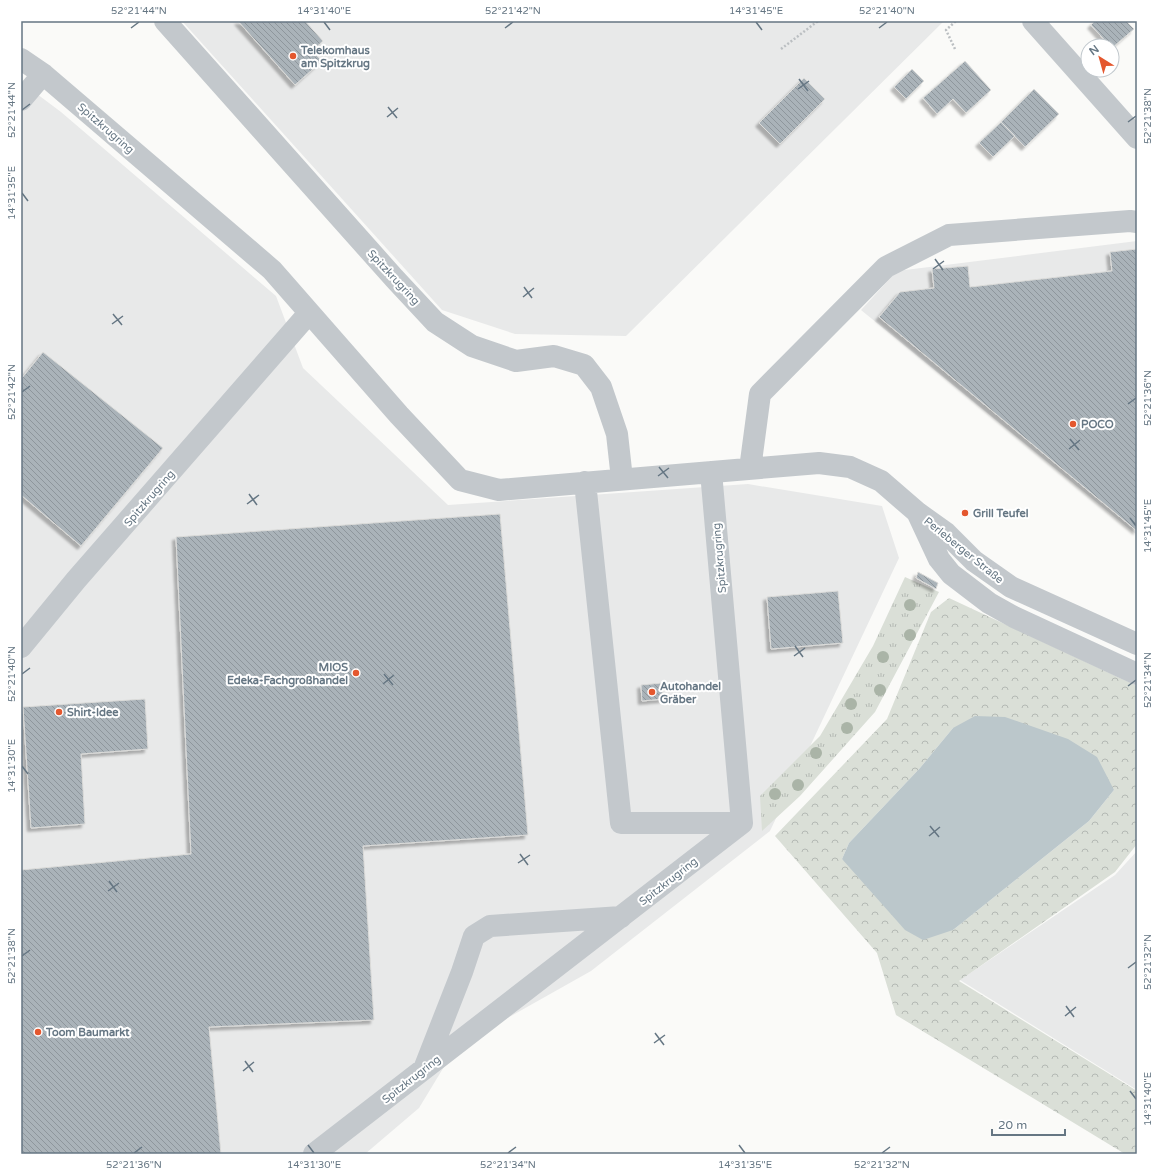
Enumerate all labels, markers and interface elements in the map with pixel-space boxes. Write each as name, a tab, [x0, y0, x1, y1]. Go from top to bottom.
text: 52°21'44"N	[111, 5, 167, 17]
text: 14°31'40"E	[297, 5, 351, 17]
text: 52°21'42"N	[485, 5, 541, 17]
text: 14°31'45"E	[729, 5, 783, 17]
text: 52°21'40"N	[859, 5, 915, 17]
north arrow	[1080, 38, 1120, 78]
text: N	[1087, 43, 1102, 58]
place label: Telekomhaus am Spitzkrug	[300, 44, 370, 71]
marker: Telekomhaus am Spitzkrug	[288, 51, 298, 61]
text: 52°21'44"N	[6, 82, 18, 138]
text: 52°21'38"N	[1142, 88, 1154, 144]
street label: Spitzkrugring	[75, 100, 137, 156]
text: 14°31'35"E	[6, 166, 18, 220]
street label: Spitzkrugring	[365, 247, 422, 308]
text: 52°21'42"N	[6, 364, 18, 420]
text: 52°21'36"N	[1142, 370, 1154, 426]
place label: POCO	[1081, 418, 1114, 431]
marker: POCO	[1068, 419, 1078, 429]
street label: Spitzkrugring	[121, 467, 177, 529]
text: 14°31'45"E	[1142, 499, 1154, 553]
place label: Grill Teufel	[973, 507, 1029, 520]
marker: Grill Teufel	[960, 508, 970, 518]
street label: Perleberger Straße	[921, 514, 1006, 586]
street label: Spitzkrugring	[710, 522, 729, 594]
text: 52°21'40"N	[6, 646, 18, 702]
text: 52°21'34"N	[1142, 652, 1154, 708]
place label: MIOS Edeka-Fachgroßhandel	[227, 661, 348, 688]
marker: MIOS Edeka-Fachgroßhandel	[351, 668, 361, 678]
place label: Autohandel Gräber	[660, 680, 721, 706]
marker: Autohandel Gräber	[647, 687, 657, 697]
place label: Shirt-Idee	[67, 706, 119, 719]
marker: Shirt-Idee	[54, 707, 64, 717]
text: 14°31'30"E	[6, 739, 18, 793]
street label: Spitzkrugring	[637, 855, 700, 908]
text: 52°21'38"N	[6, 928, 18, 984]
text: 52°21'32"N	[1142, 934, 1154, 990]
place label: Toom Baumarkt	[45, 1026, 130, 1039]
marker: Toom Baumarkt	[33, 1027, 43, 1037]
street label: Spitzkrugring	[380, 1053, 443, 1106]
text: 14°31'40"E	[1142, 1072, 1154, 1126]
scale bar	[992, 1111, 1065, 1137]
text: 20 m	[998, 1118, 1027, 1132]
text: 52°21'36"N	[106, 1159, 162, 1171]
text: 14°31'30"E	[287, 1159, 341, 1171]
text: 52°21'34"N	[480, 1159, 536, 1171]
text: 14°31'35"E	[718, 1159, 772, 1171]
text: 52°21'32"N	[854, 1159, 910, 1171]

